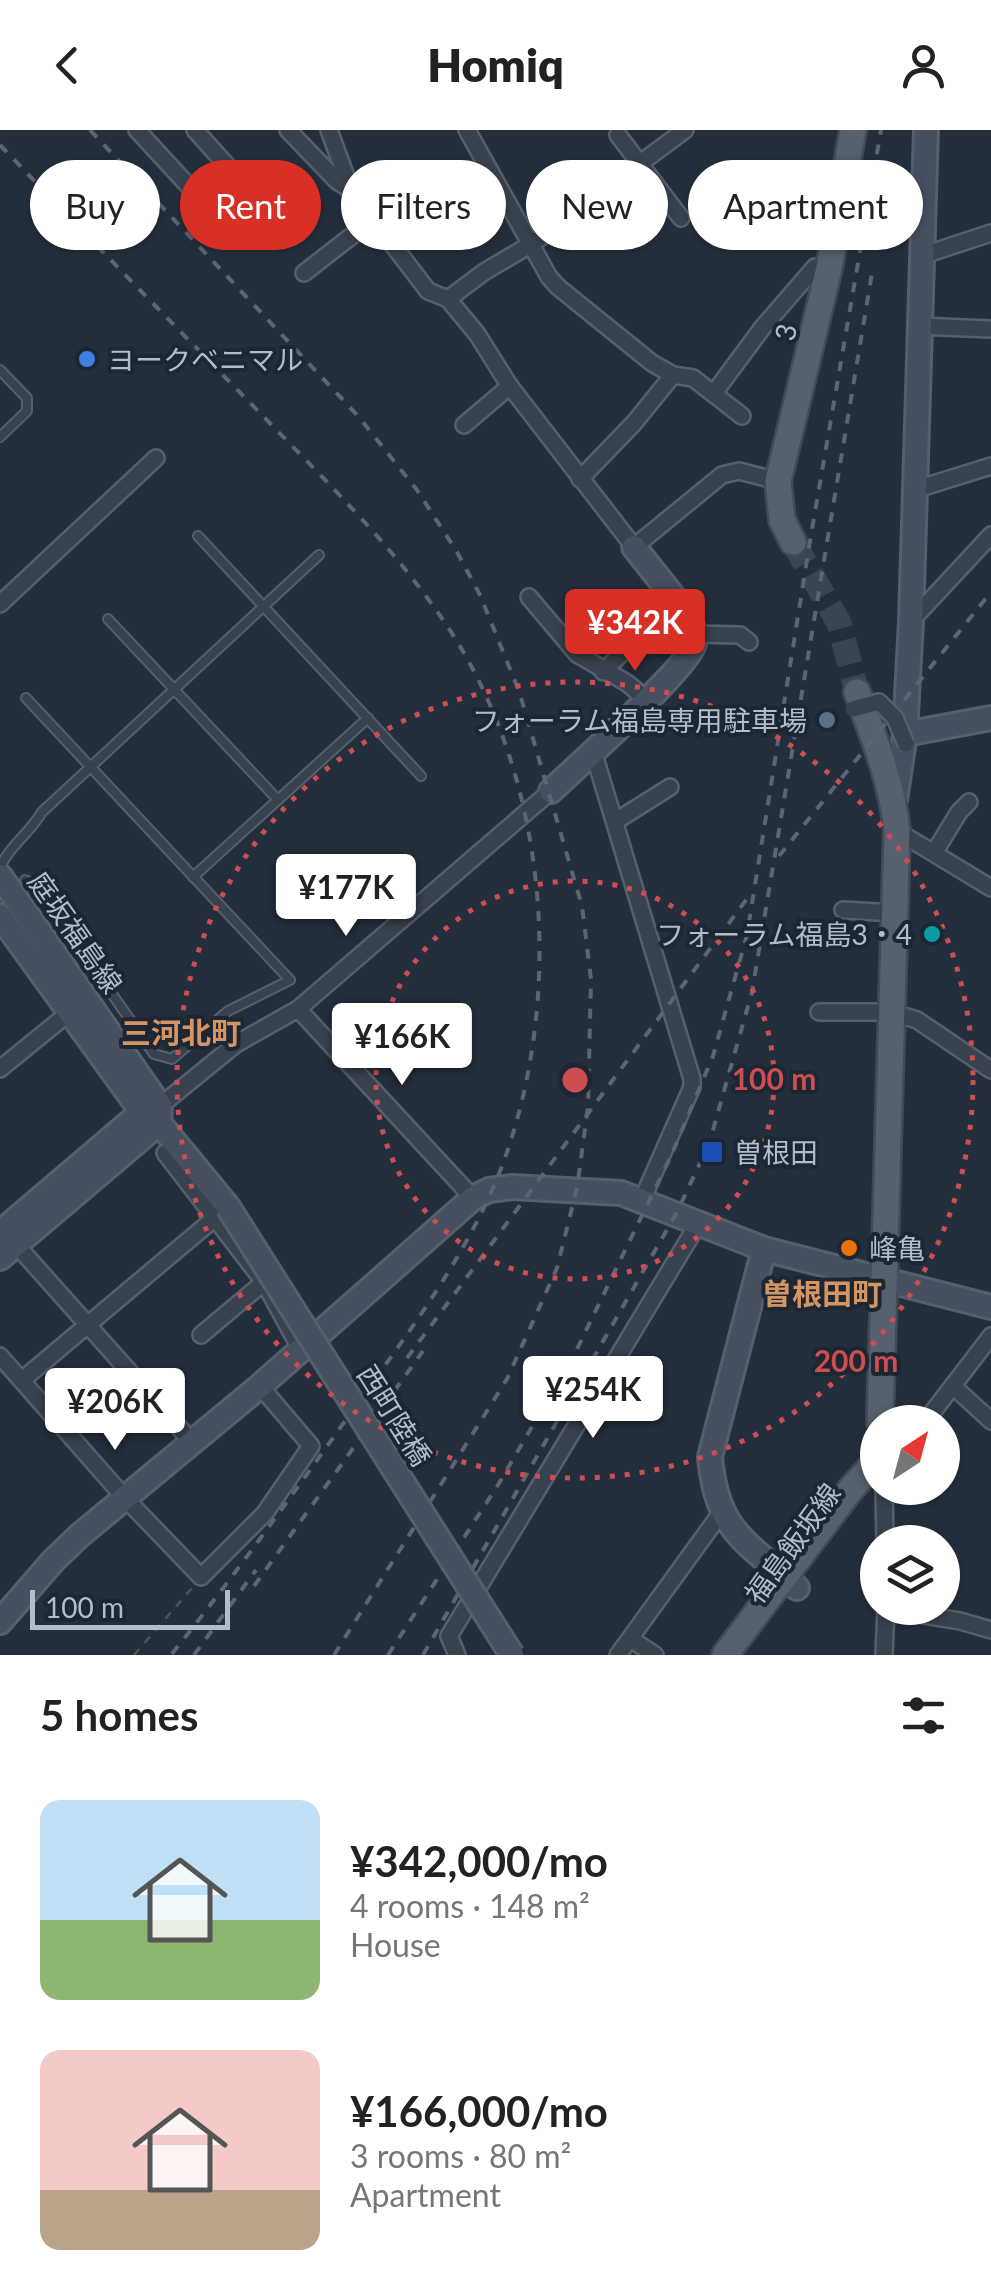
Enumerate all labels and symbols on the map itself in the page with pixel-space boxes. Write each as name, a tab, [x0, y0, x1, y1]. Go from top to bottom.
street label: 3	[767, 321, 803, 343]
place label: ヨークベニマル	[107, 342, 303, 376]
marker: ヨークベニマル	[76, 348, 98, 370]
pin: ¥342K	[565, 589, 705, 674]
place label: フォーラム福島専用駐車場	[472, 703, 807, 737]
marker: フォーラム福島専用駐車場	[816, 709, 838, 731]
pin: ¥177K	[276, 854, 416, 939]
street label: 庭坂福島線	[22, 865, 130, 999]
place label: フォーラム福島3・4	[656, 917, 912, 951]
marker: フォーラム福島3・4	[921, 923, 943, 945]
pin: ¥166K	[332, 1003, 472, 1088]
district label: 三河北町	[121, 1014, 241, 1050]
text: 100 m	[732, 1060, 816, 1096]
centre of rings	[557, 1062, 593, 1098]
place label: 曽根田	[734, 1135, 818, 1169]
marker: 曽根田	[699, 1139, 725, 1165]
place label: 峰亀	[869, 1231, 925, 1265]
marker: 峰亀	[838, 1237, 860, 1259]
district label: 曽根田町	[762, 1275, 882, 1311]
text: 200 m	[814, 1342, 898, 1378]
pin: ¥254K	[523, 1356, 663, 1441]
street label: 西町陸橋	[351, 1358, 439, 1472]
pin: ¥206K	[45, 1368, 185, 1453]
north arrow	[860, 1405, 960, 1505]
street label: 福島飯坂線	[737, 1476, 847, 1610]
scale bar	[30, 1585, 230, 1630]

